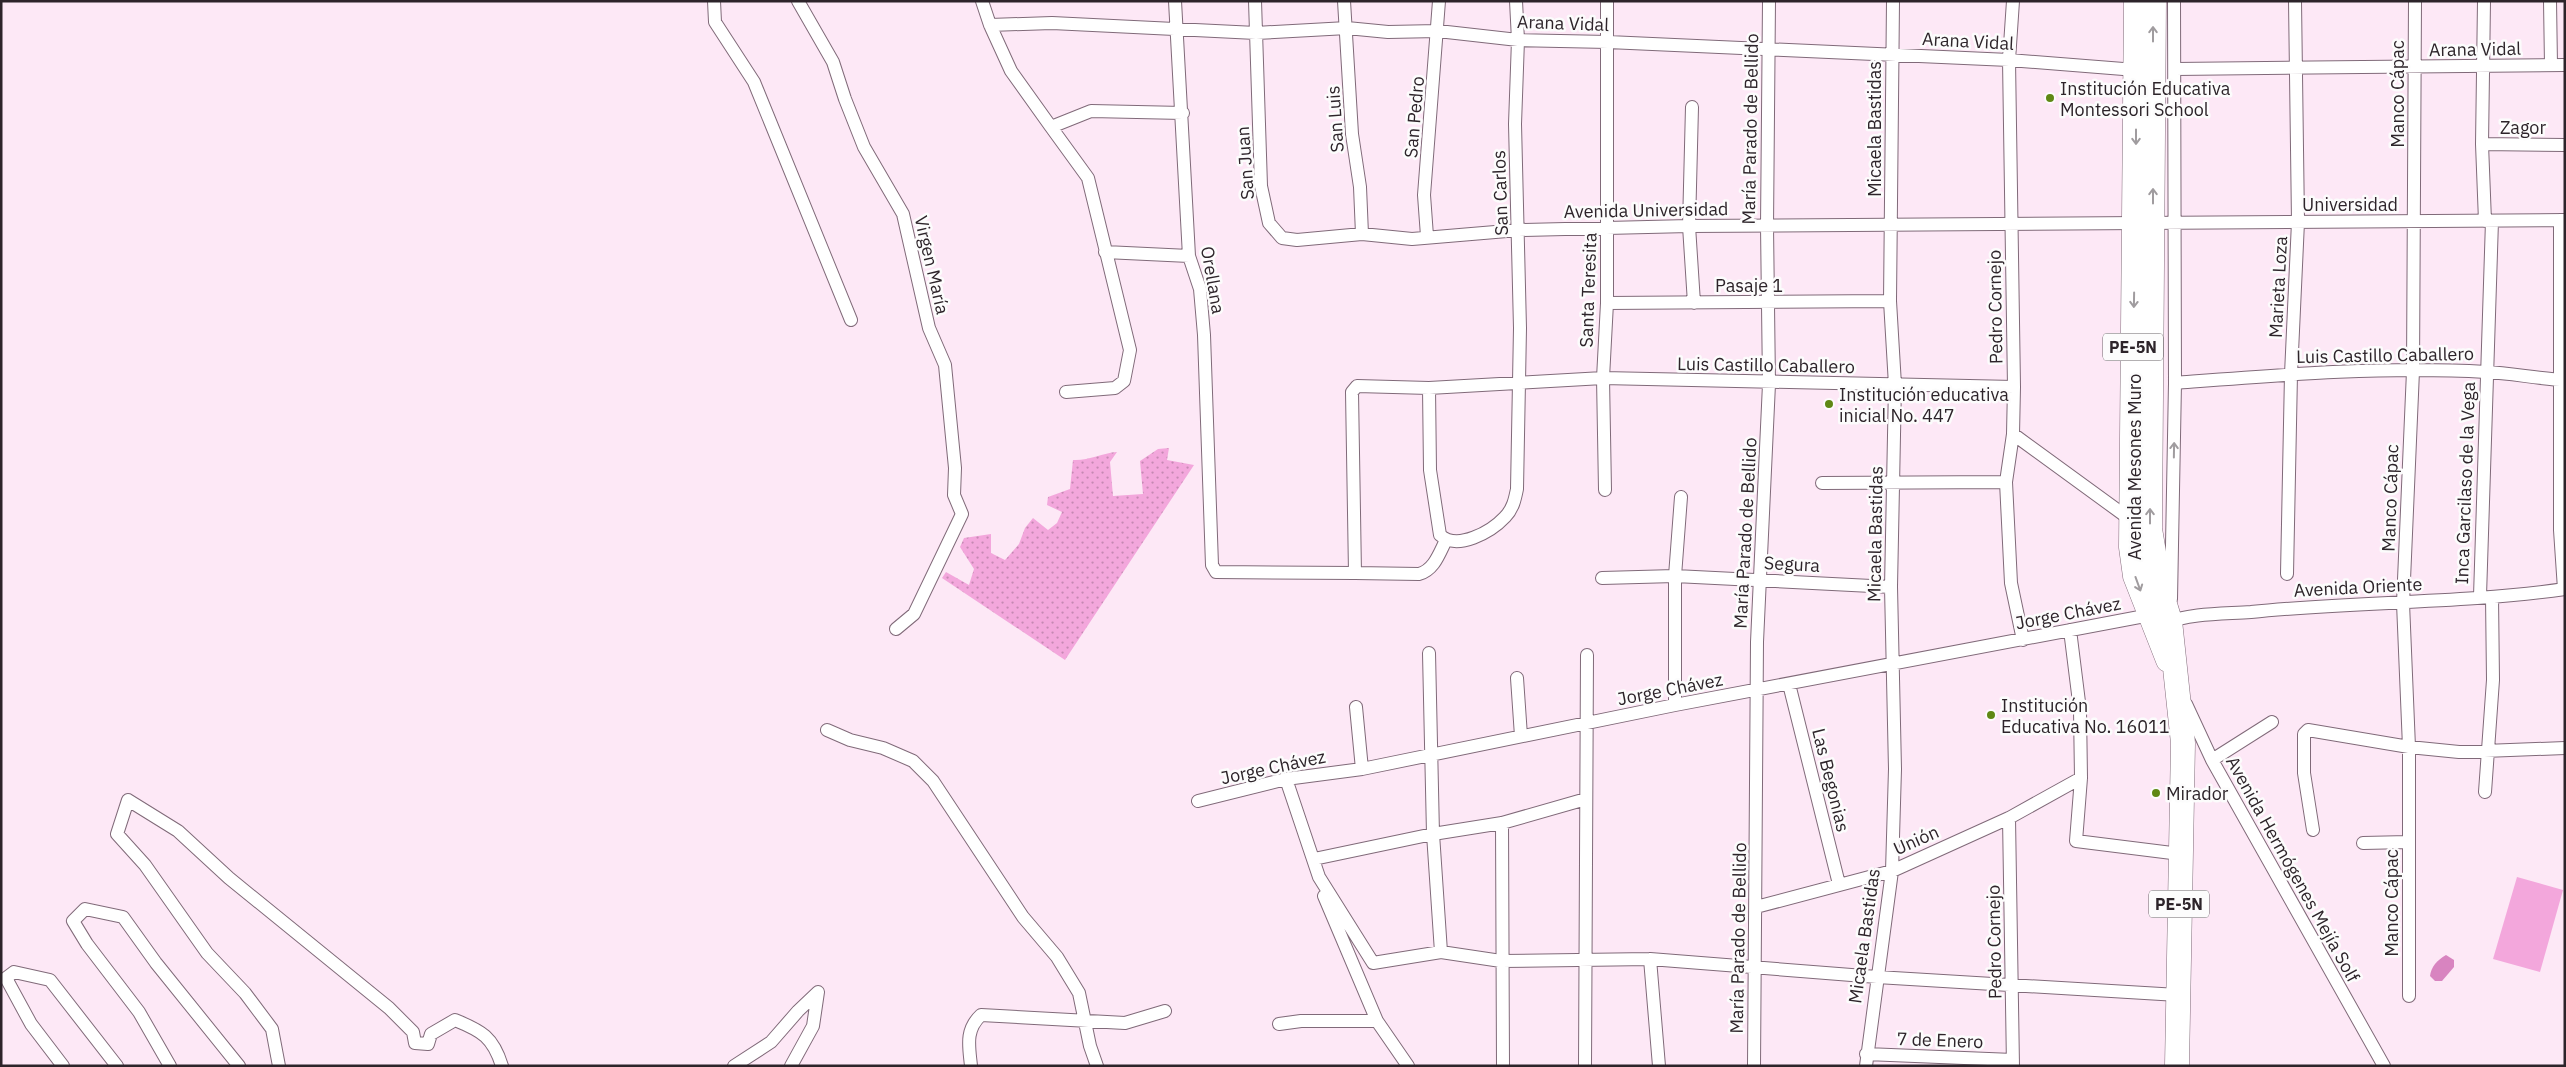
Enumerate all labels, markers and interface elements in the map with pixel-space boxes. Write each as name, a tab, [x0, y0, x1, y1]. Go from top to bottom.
street label: Arana Vidal	[1517, 10, 1610, 36]
one-way arrow	[2149, 26, 2158, 42]
street label: Arana Vidal	[1921, 27, 2015, 55]
street label: María Parado de Bellido	[1737, 33, 1763, 225]
street label: Arana Vidal	[2429, 37, 2521, 61]
street label: Manco Cápac	[2386, 40, 2409, 148]
street label: Micaela Bastidas	[1863, 61, 1886, 197]
street label: San Pedro	[1399, 75, 1429, 159]
place label: Institución Educativa Montessori School	[2060, 77, 2231, 121]
street label: San Luis	[1321, 85, 1349, 153]
marker: Institución Educativa Montessori School	[2044, 92, 2056, 104]
street label: Zagor	[2500, 116, 2546, 139]
street label: San Juan	[1231, 125, 1259, 201]
one-way arrow	[2131, 129, 2140, 145]
street label: San Carlos	[1487, 150, 1513, 236]
one-way arrow	[2148, 188, 2158, 204]
street label: Universidad	[2302, 193, 2398, 216]
street label: Avenida Universidad	[1563, 197, 1729, 223]
street label: Virgen María	[910, 214, 955, 317]
street label: Santa Teresita	[1574, 232, 1602, 348]
street label: Marieta Loza	[2264, 235, 2292, 339]
street label: Orellana	[1196, 244, 1230, 316]
street label: Pedro Cornejo	[1983, 250, 2007, 364]
street label: Pasaje 1	[1715, 274, 1783, 297]
one-way arrow	[2129, 292, 2139, 308]
road number: PE-5N	[2103, 334, 2163, 361]
street label: Luis Castillo Caballero	[2296, 342, 2474, 368]
street label: Luis Castillo Caballero	[1677, 352, 1855, 378]
street label: Avenida Mesones Muro	[2123, 374, 2146, 560]
street label: Inca Garcilaso de la Vega	[2450, 381, 2480, 585]
place label: Institución educativa inicial No. 447	[1839, 383, 2009, 427]
marker: Institución educativa inicial No. 447	[1823, 398, 1835, 410]
street label: María Parado de Bellido	[1729, 437, 1761, 629]
one-way arrow	[2169, 442, 2179, 458]
street label: Manco Cápac	[2377, 444, 2403, 552]
street label: Micaela Bastidas	[1862, 466, 1888, 602]
one-way arrow	[2145, 508, 2155, 524]
street label: Segura	[1763, 551, 1821, 577]
street label: Avenida Oriente	[2293, 572, 2423, 602]
one-way arrow	[2134, 576, 2143, 591]
street label: Jorge Chávez	[2013, 592, 2123, 634]
street label: Jorge Chávez	[1615, 668, 1725, 710]
place label: Institución Educativa No. 16011	[2001, 694, 2170, 738]
marker: Institución Educativa No. 16011	[1985, 709, 1997, 721]
street label: Las Begonias	[1807, 726, 1855, 834]
street label: Jorge Chávez	[1218, 745, 1328, 789]
street label: Avenida Hermógenes Mejía Solf	[2221, 752, 2365, 986]
place label: Mirador	[2166, 782, 2229, 805]
marker: Mirador	[2150, 787, 2162, 799]
street label: Unión	[1890, 820, 1942, 860]
street label: María Parado de Bellido	[1725, 842, 1751, 1034]
street label: Manco Cápac	[2380, 849, 2403, 957]
street label: Micaela Bastidas	[1843, 867, 1885, 1005]
street label: Pedro Cornejo	[1982, 885, 2006, 999]
road number: PE-5N	[2149, 891, 2209, 918]
street label: 7 de Enero	[1896, 1027, 1984, 1053]

